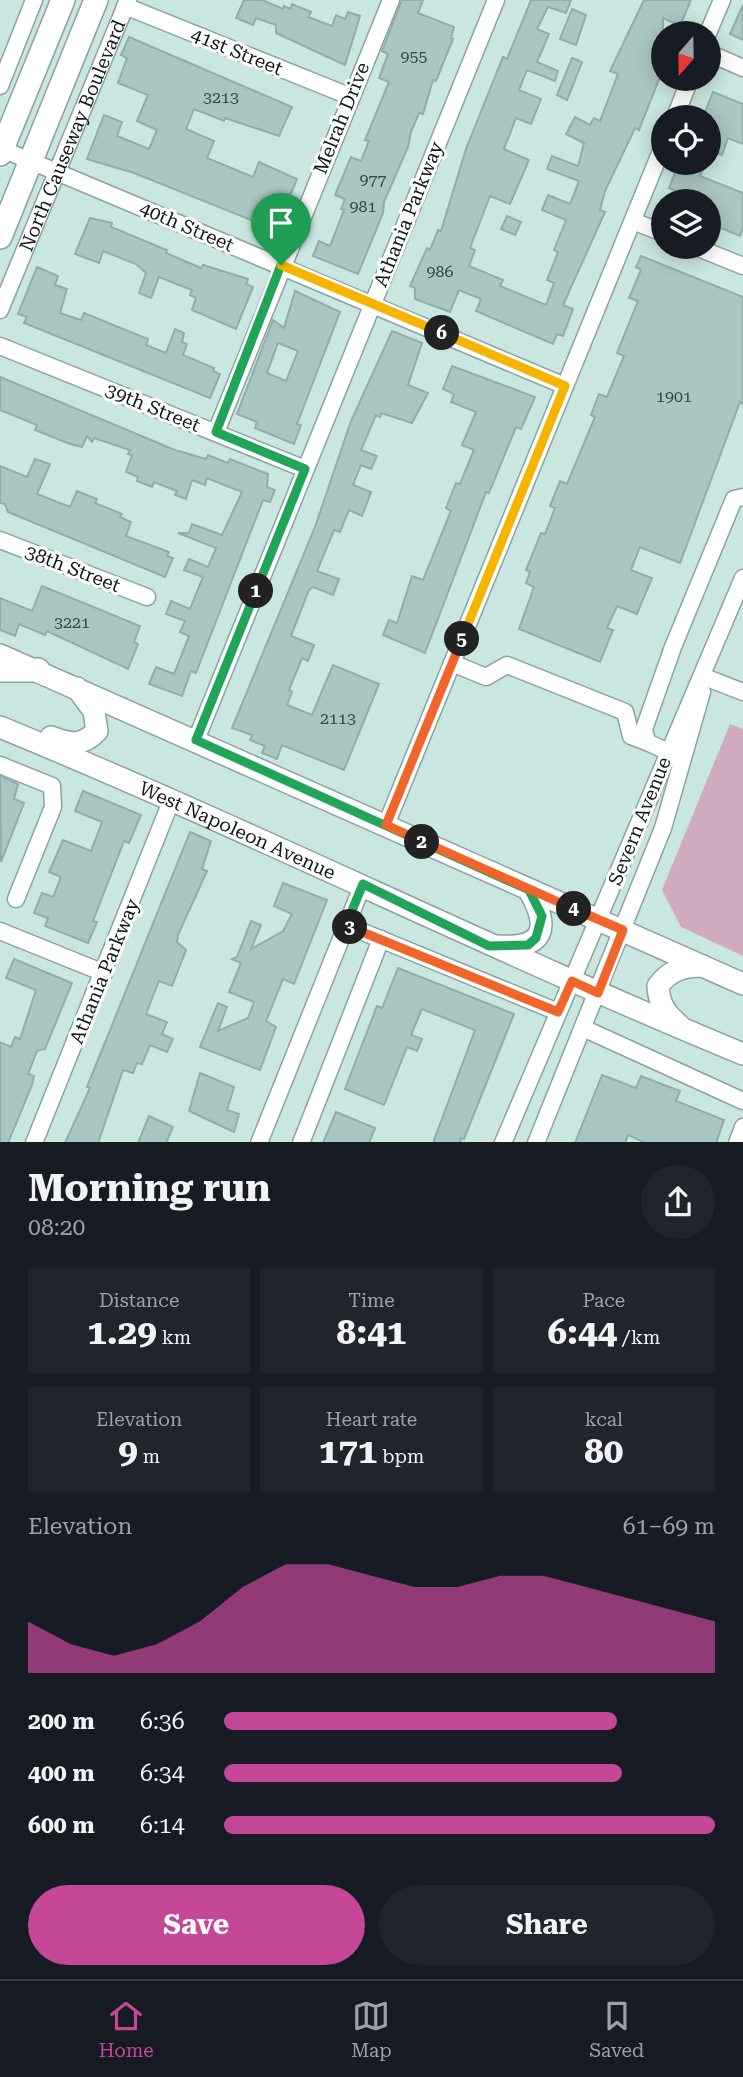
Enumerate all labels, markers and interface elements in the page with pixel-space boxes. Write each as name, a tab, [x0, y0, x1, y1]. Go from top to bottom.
street label: North Causeway Boulevard	[15, 16, 131, 255]
north arrow	[651, 21, 721, 91]
map controls	[651, 21, 721, 259]
street label: 41st Street	[188, 23, 286, 80]
house number: 955	[401, 47, 427, 66]
street label: Melrah Drive	[309, 59, 374, 177]
house number: 3213	[203, 88, 239, 107]
button: locate	[651, 105, 721, 175]
street label: Athania Parkway	[369, 138, 448, 290]
house number: 977	[360, 170, 386, 189]
button: layers	[651, 189, 721, 259]
pin	[251, 193, 311, 265]
street label: 40th Street	[136, 196, 237, 257]
house number: 981	[350, 197, 376, 216]
icon: arrive	[262, 204, 300, 242]
house number: 986	[427, 262, 453, 281]
pin: 6	[424, 316, 460, 350]
text: 6	[436, 321, 447, 344]
street label: 39th Street	[102, 378, 203, 437]
house number: 1901	[656, 387, 692, 406]
street label: 38th Street	[22, 540, 124, 597]
pin: 1	[238, 574, 274, 608]
text: 1	[250, 579, 261, 602]
house number: 3221	[54, 613, 90, 632]
pin: 5	[444, 622, 480, 656]
text: 5	[456, 627, 467, 650]
house number: 2113	[320, 709, 356, 728]
street label: Severn Avenue	[603, 754, 676, 889]
street label: West Napoleon Avenue	[136, 777, 339, 884]
pin: 2	[404, 824, 440, 860]
text: 2	[416, 830, 427, 853]
pin: 4	[556, 892, 592, 926]
street label: Athania Parkway	[65, 895, 144, 1047]
text: 4	[568, 897, 579, 920]
pin: 3	[332, 909, 368, 944]
text: 3	[344, 915, 355, 938]
button: share	[641, 1165, 715, 1239]
text: Morning run	[28, 1166, 271, 1210]
text: 08:20	[28, 1214, 85, 1241]
text: Distance	[99, 1289, 179, 1312]
text: Time	[348, 1289, 395, 1312]
text: Pace	[582, 1289, 625, 1312]
text: 1.29	[87, 1312, 157, 1353]
text: 8:41	[337, 1312, 406, 1353]
text: 6:44	[547, 1312, 617, 1353]
text: km	[157, 1326, 191, 1349]
text: /km	[617, 1326, 660, 1349]
text: Elevation	[96, 1408, 182, 1431]
text: Heart rate	[326, 1408, 417, 1431]
text: kcal	[585, 1408, 623, 1431]
text: 9	[118, 1431, 138, 1472]
text: 171	[319, 1431, 377, 1472]
text: 80	[584, 1431, 623, 1472]
text: m	[138, 1445, 160, 1468]
text: bpm	[377, 1445, 424, 1468]
text: Elevation	[28, 1513, 132, 1540]
text: 61–69 m	[623, 1513, 715, 1540]
text: 200 m	[28, 1708, 95, 1735]
text: 6:36	[140, 1708, 185, 1735]
text: 400 m	[28, 1760, 95, 1787]
text: 6:34	[140, 1760, 185, 1787]
text: 600 m	[28, 1812, 95, 1839]
text: 6:14	[140, 1812, 185, 1839]
button: Save	[28, 1885, 365, 1965]
button: Share	[379, 1885, 715, 1965]
tab: Home	[99, 1997, 154, 2062]
tab: Map	[351, 1997, 392, 2062]
tab: Saved	[589, 1997, 644, 2062]

